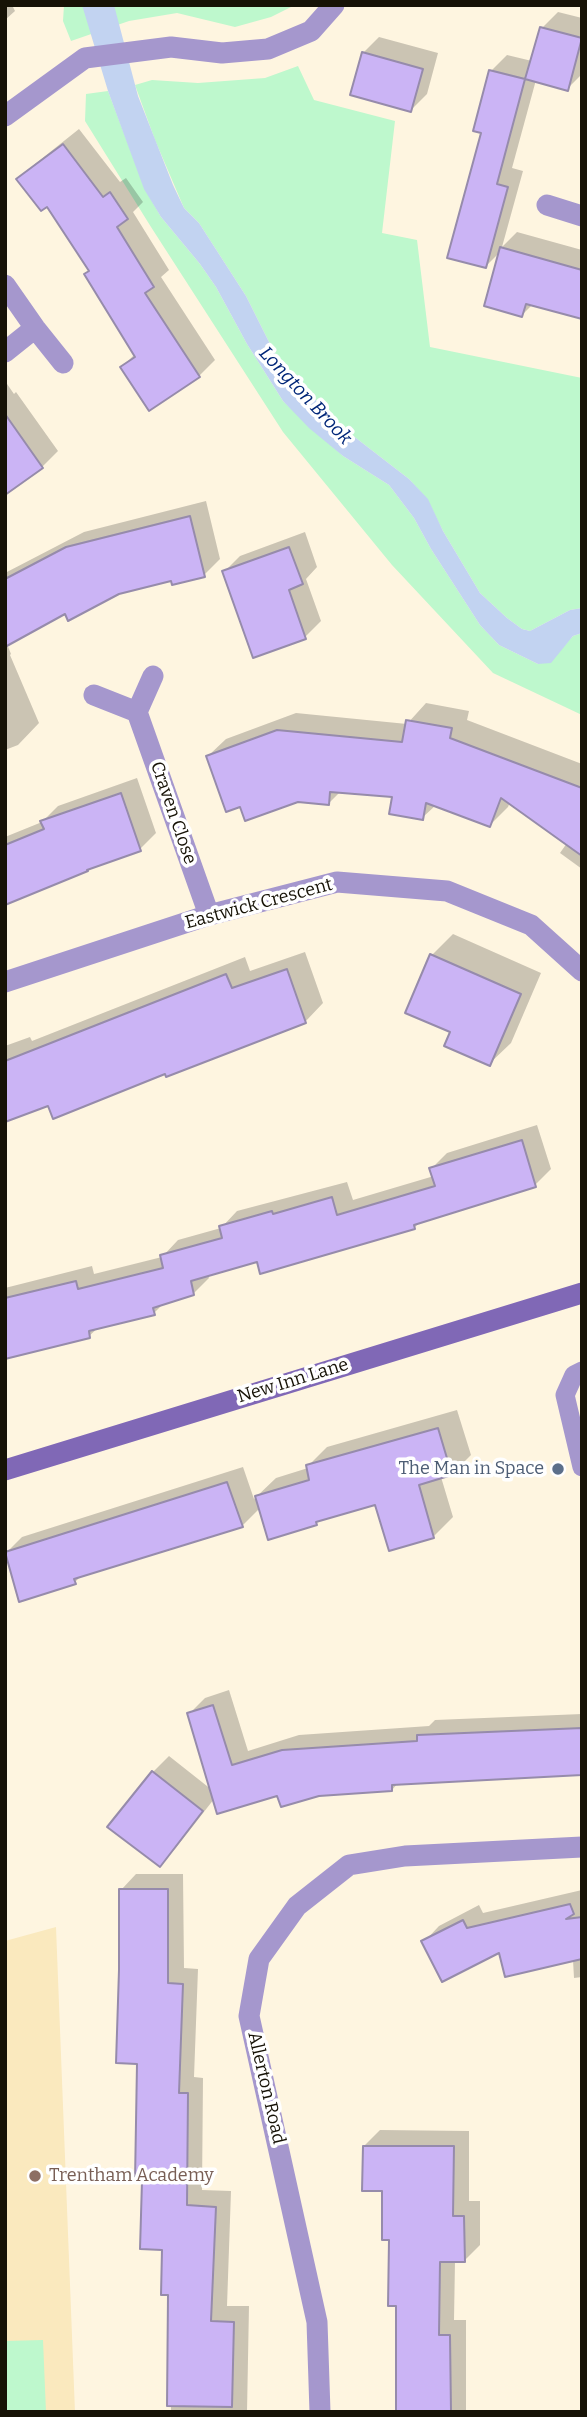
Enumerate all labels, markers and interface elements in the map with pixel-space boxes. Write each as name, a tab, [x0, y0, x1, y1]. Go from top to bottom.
water label: Longton Brook	[254, 342, 356, 450]
street label: Craven Close	[145, 759, 201, 867]
street label: Eastwick Crescent	[183, 874, 335, 934]
street label: New Inn Lane	[235, 1354, 351, 1408]
place label: The Man in Space	[399, 1458, 544, 1480]
marker: The Man in Space	[550, 1461, 566, 1477]
street label: Allerton Road	[243, 2030, 289, 2146]
place label: Trentham Academy	[49, 2165, 214, 2187]
marker: Trentham Academy	[27, 2168, 43, 2184]

